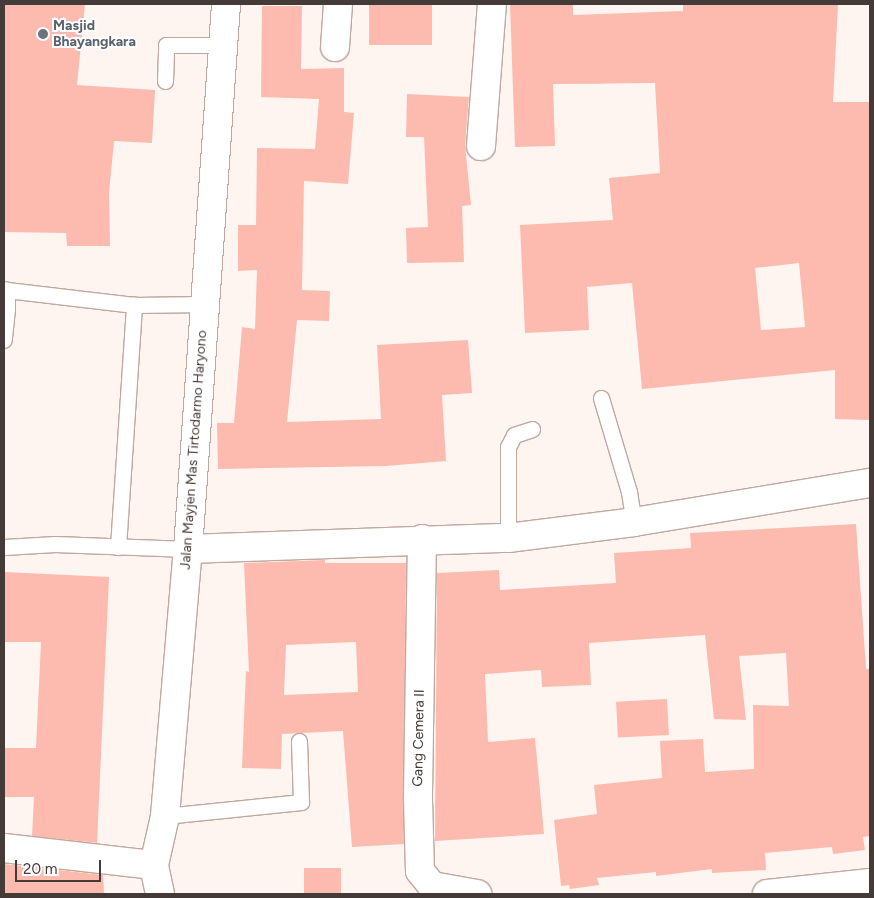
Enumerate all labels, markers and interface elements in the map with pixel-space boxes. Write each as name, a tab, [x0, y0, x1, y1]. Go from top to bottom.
place label: Masjid Bhayangkara	[53, 18, 136, 50]
marker: Masjid Bhayangkara	[37, 28, 49, 40]
street label: Jalan Mayjen Mas Tirtodarmo Haryono	[177, 330, 211, 570]
street label: Gang Cemera II	[410, 689, 428, 787]
scale bar	[18, 850, 104, 882]
text: 20 m	[23, 860, 57, 878]

